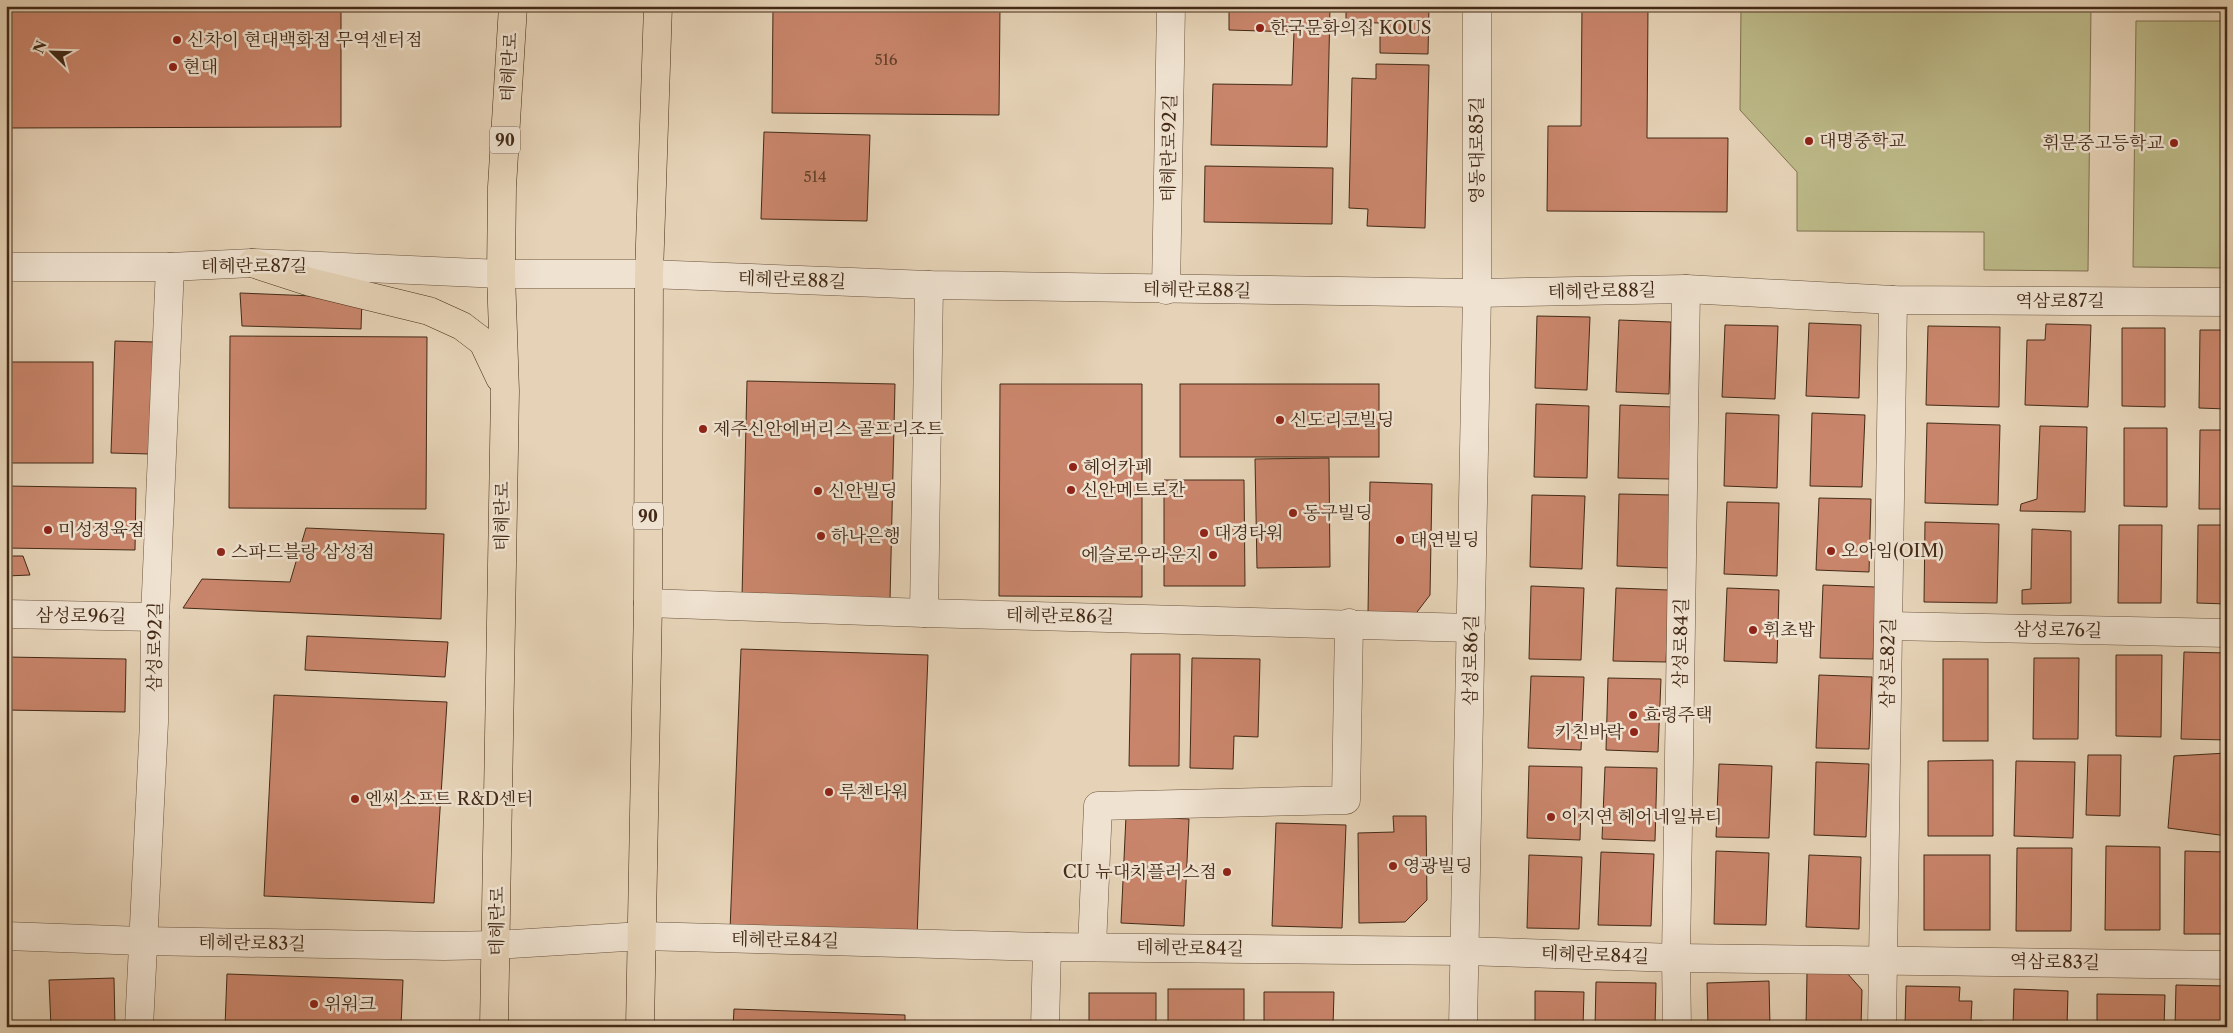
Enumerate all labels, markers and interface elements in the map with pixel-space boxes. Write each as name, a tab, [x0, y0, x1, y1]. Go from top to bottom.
place label: 한국문화의집 KOUS	[1270, 17, 1432, 39]
marker: 한국문화의집 KOUS	[1254, 22, 1266, 34]
north arrow	[28, 28, 78, 78]
place label: 신차이 현대백화점 무역센터점	[187, 29, 423, 51]
street label: 테헤란로	[496, 32, 522, 102]
marker: 신차이 현대백화점 무역센터점	[171, 34, 183, 46]
text: N	[29, 38, 51, 56]
house number: 516	[874, 50, 898, 69]
place label: 현대	[183, 56, 218, 78]
marker: 현대	[167, 61, 179, 73]
street label: 테헤란로92길	[1157, 94, 1181, 202]
street label: 영동대로85길	[1466, 96, 1488, 204]
road number: 90	[490, 126, 520, 154]
place label: 대명중학교	[1819, 130, 1907, 152]
place label: 휘문중고등학교	[2042, 132, 2165, 154]
marker: 대명중학교	[1803, 135, 1815, 147]
marker: 휘문중고등학교	[2168, 137, 2180, 149]
house number: 514	[803, 167, 827, 186]
street label: 테헤란로87길	[201, 255, 307, 277]
street label: 테헤란로88길	[738, 267, 846, 293]
street label: 테헤란로88길	[1143, 278, 1251, 302]
street label: 테헤란로88길	[1548, 279, 1656, 303]
street label: 역삼로87길	[2015, 290, 2105, 312]
place label: 신도리코빌딩	[1290, 409, 1394, 431]
marker: 신도리코빌딩	[1274, 414, 1286, 426]
place label: 제주신안에버리스 골프리조트	[713, 418, 944, 440]
marker: 제주신안에버리스 골프리조트	[697, 423, 709, 435]
place label: 헤어카페	[1083, 456, 1153, 478]
marker: 헤어카페	[1067, 461, 1079, 473]
place label: 신안메트로칸	[1081, 479, 1186, 501]
place label: 신안빌딩	[828, 480, 898, 502]
street label: 테헤란로	[490, 481, 514, 551]
marker: 신안메트로칸	[1065, 484, 1077, 496]
marker: 신안빌딩	[812, 485, 824, 497]
road number: 90	[633, 502, 663, 530]
place label: 동구빌딩	[1303, 502, 1373, 524]
marker: 동구빌딩	[1287, 507, 1299, 519]
place label: 미성정육점	[58, 519, 145, 541]
place label: 대경타워	[1214, 522, 1284, 544]
marker: 미성정육점	[42, 524, 54, 536]
place label: 하나은행	[831, 525, 901, 547]
marker: 대경타워	[1198, 527, 1210, 539]
place label: 대연빌딩	[1410, 529, 1480, 551]
marker: 하나은행	[815, 530, 827, 542]
marker: 대연빌딩	[1394, 534, 1406, 546]
place label: 오아임(OIM)	[1841, 540, 1944, 562]
place label: 스파드블랑 삼성점	[231, 541, 375, 563]
place label: 에슬로우라운지	[1081, 544, 1203, 566]
marker: 오아임(OIM)	[1825, 545, 1837, 557]
marker: 스파드블랑 삼성점	[215, 546, 227, 558]
marker: 에슬로우라운지	[1207, 549, 1219, 561]
street label: 삼성로84길	[1669, 598, 1693, 688]
street label: 삼성로92길	[143, 602, 167, 692]
street label: 삼성로96길	[35, 604, 127, 628]
street label: 테헤란로86길	[1006, 604, 1114, 628]
street label: 삼성로86길	[1459, 614, 1483, 706]
street label: 삼성로82길	[1876, 618, 1900, 708]
street label: 삼성로76길	[2014, 618, 2102, 642]
place label: 휘초밥	[1763, 619, 1816, 641]
marker: 휘초밥	[1747, 624, 1759, 636]
place label: 효령주택	[1643, 704, 1713, 726]
marker: 효령주택	[1627, 709, 1639, 721]
place label: 키친바락	[1554, 721, 1625, 743]
marker: 키친바락	[1628, 726, 1640, 738]
place label: 루첸타워	[839, 781, 909, 803]
marker: 루첸타워	[823, 786, 835, 798]
place label: 엔씨소프트 R&D센터	[365, 788, 534, 810]
marker: 엔씨소프트 R&D센터	[349, 793, 361, 805]
place label: 이지연 헤어네일뷰티	[1561, 806, 1722, 828]
marker: 이지연 헤어네일뷰티	[1545, 811, 1557, 823]
place label: 영광빌딩	[1403, 855, 1473, 877]
marker: 영광빌딩	[1387, 860, 1399, 872]
place label: CU 뉴대치플러스점	[1063, 861, 1217, 883]
marker: CU 뉴대치플러스점	[1221, 866, 1233, 878]
street label: 테헤란로	[485, 886, 509, 956]
street label: 테헤란로84길	[731, 928, 839, 952]
street label: 테헤란로83길	[198, 931, 306, 955]
street label: 테헤란로84길	[1136, 936, 1244, 960]
street label: 테헤란로84길	[1541, 942, 1649, 968]
street label: 역삼로83길	[2010, 950, 2100, 974]
place label: 위워크	[324, 993, 377, 1015]
marker: 위워크	[308, 998, 320, 1010]

